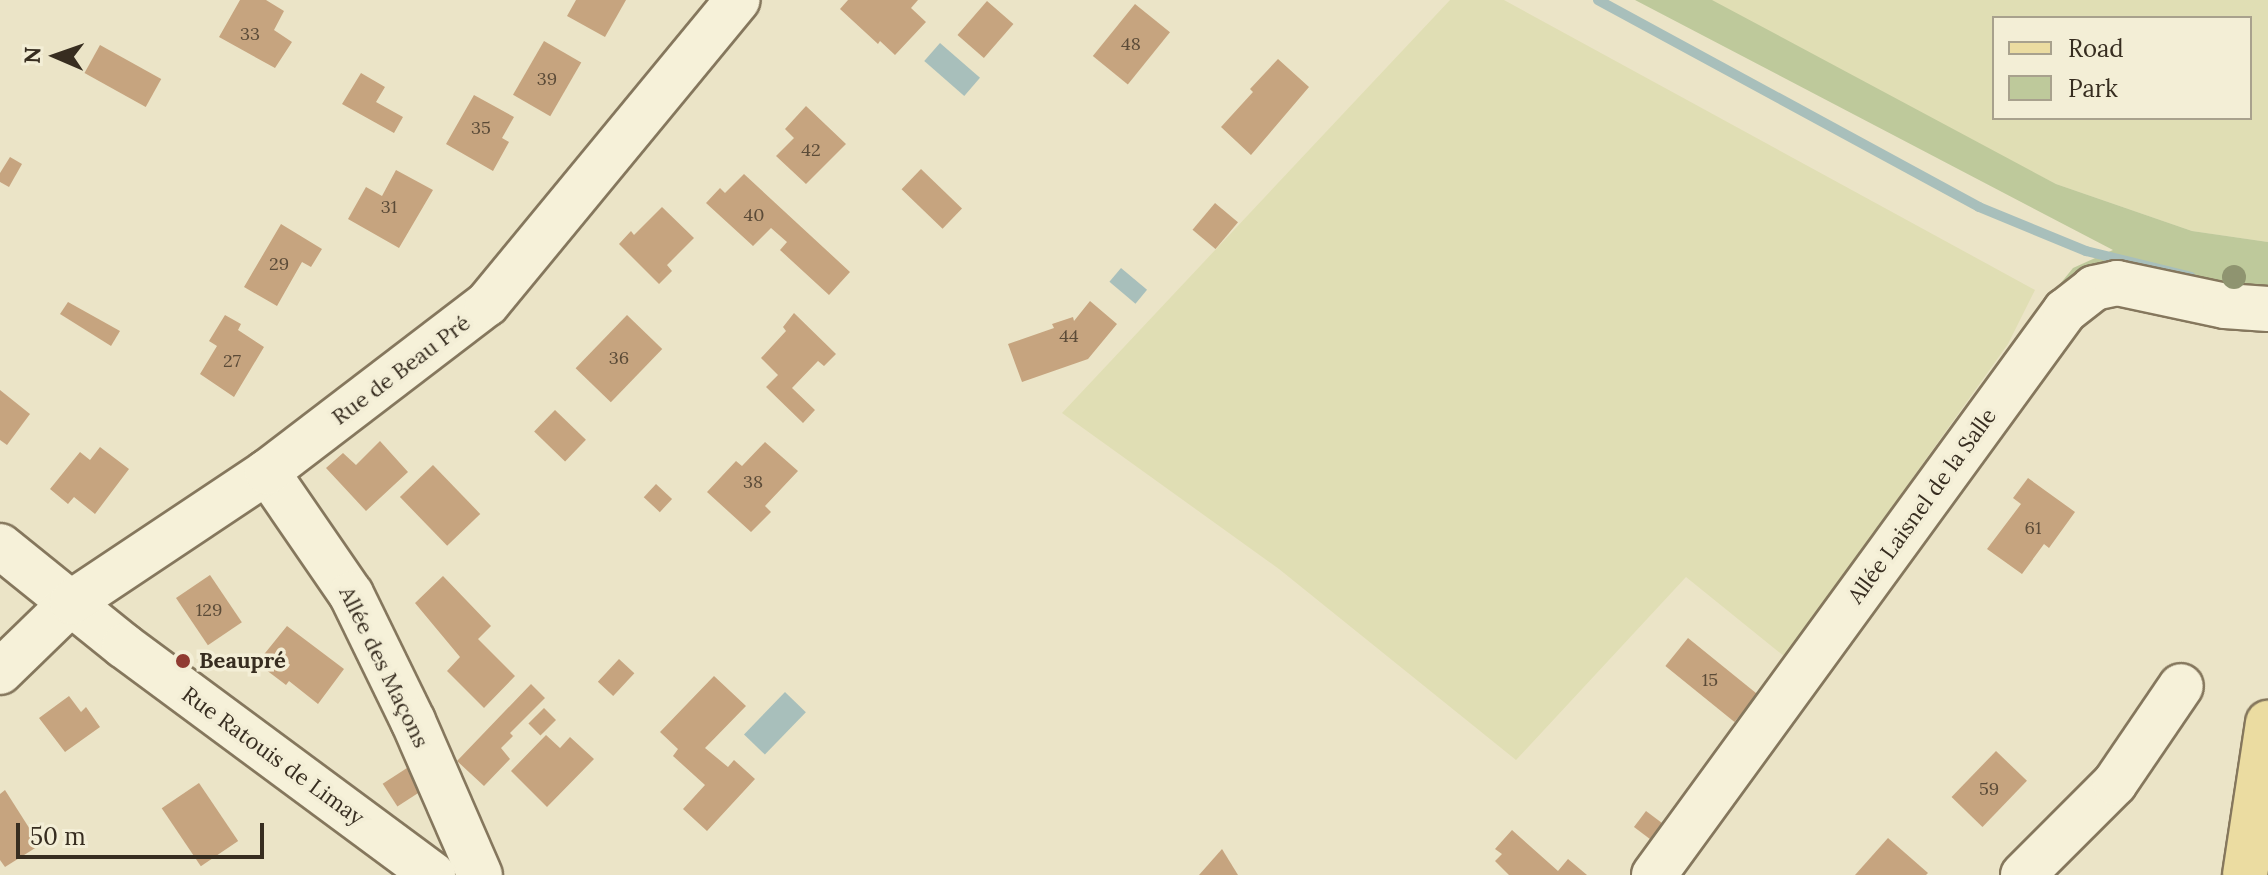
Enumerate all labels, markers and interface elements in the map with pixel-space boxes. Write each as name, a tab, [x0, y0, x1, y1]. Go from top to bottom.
north arrow	[16, 16, 96, 96]
legend	[1992, 16, 2252, 120]
house number: 33	[240, 23, 260, 45]
house number: 48	[1121, 33, 1141, 55]
text: Road	[2068, 33, 2124, 64]
text: N	[18, 46, 46, 64]
house number: 39	[537, 68, 557, 90]
text: Park	[2068, 73, 2118, 104]
house number: 35	[471, 117, 491, 139]
house number: 42	[801, 139, 821, 161]
house number: 31	[381, 196, 397, 218]
house number: 40	[744, 204, 764, 226]
house number: 29	[269, 253, 289, 275]
street label: Rue de Beau Pré	[327, 310, 475, 430]
house number: 44	[1059, 325, 1079, 347]
house number: 36	[609, 347, 629, 369]
house number: 27	[223, 350, 241, 372]
street label: Allée Laisnel de la Salle	[1842, 403, 2002, 609]
house number: 38	[743, 471, 763, 493]
house number: 61	[2025, 517, 2041, 539]
street label: Allée des Maçons	[334, 582, 434, 752]
house number: 129	[196, 599, 222, 621]
place label: Beaupré	[199, 648, 286, 674]
marker: Beaupré	[174, 652, 192, 670]
house number: 15	[1702, 669, 1718, 691]
street label: Rue Ratouis de Limay	[177, 681, 369, 831]
house number: 59	[1979, 778, 1999, 800]
scale bar	[20, 807, 268, 857]
text: 50 m	[30, 821, 86, 852]

